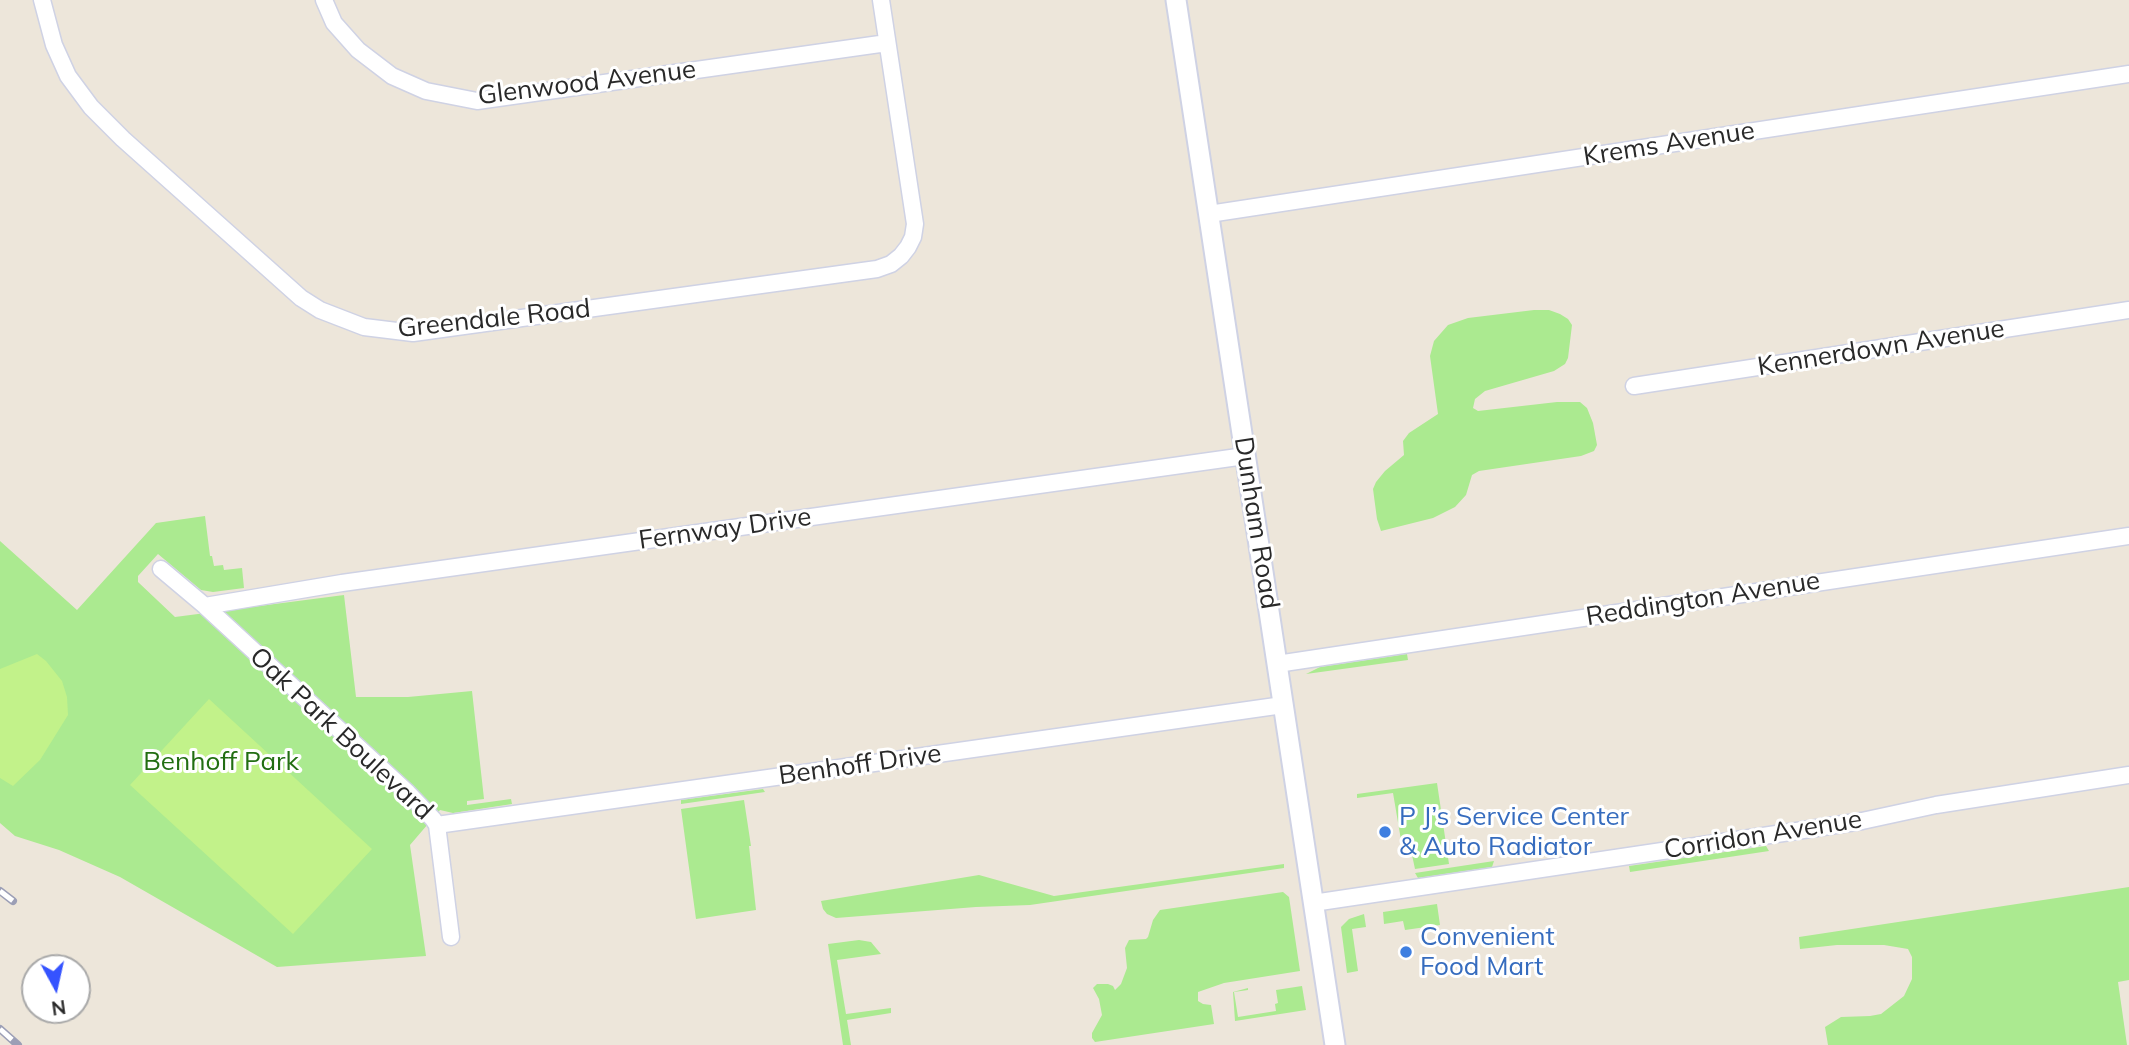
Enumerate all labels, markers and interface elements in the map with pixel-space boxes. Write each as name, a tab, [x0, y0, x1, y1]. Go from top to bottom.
street label: Glenwood Avenue	[476, 54, 698, 112]
street label: Krems Avenue	[1581, 115, 1757, 173]
street label: Greendale Road	[396, 293, 592, 345]
street label: Kennerdown Avenue	[1755, 313, 2007, 383]
street label: Dunham Road	[1227, 435, 1285, 611]
street label: Fernway Drive	[637, 501, 813, 557]
street label: Reddington Avenue	[1584, 565, 1822, 633]
street label: Oak Park Boulevard	[243, 641, 439, 827]
street label: Benhoff Drive	[777, 738, 943, 792]
park label: Benhoff Park	[143, 746, 299, 778]
place label: P J’s Service Center & Auto Radiator	[1399, 801, 1629, 862]
street label: Corridon Avenue	[1662, 804, 1864, 866]
marker: P J’s Service Center & Auto Radiator	[1377, 824, 1393, 840]
place label: Convenient Food Mart	[1420, 921, 1554, 982]
marker: Convenient Food Mart	[1398, 944, 1414, 960]
north arrow	[21, 954, 91, 1024]
text: N	[50, 995, 67, 1021]

